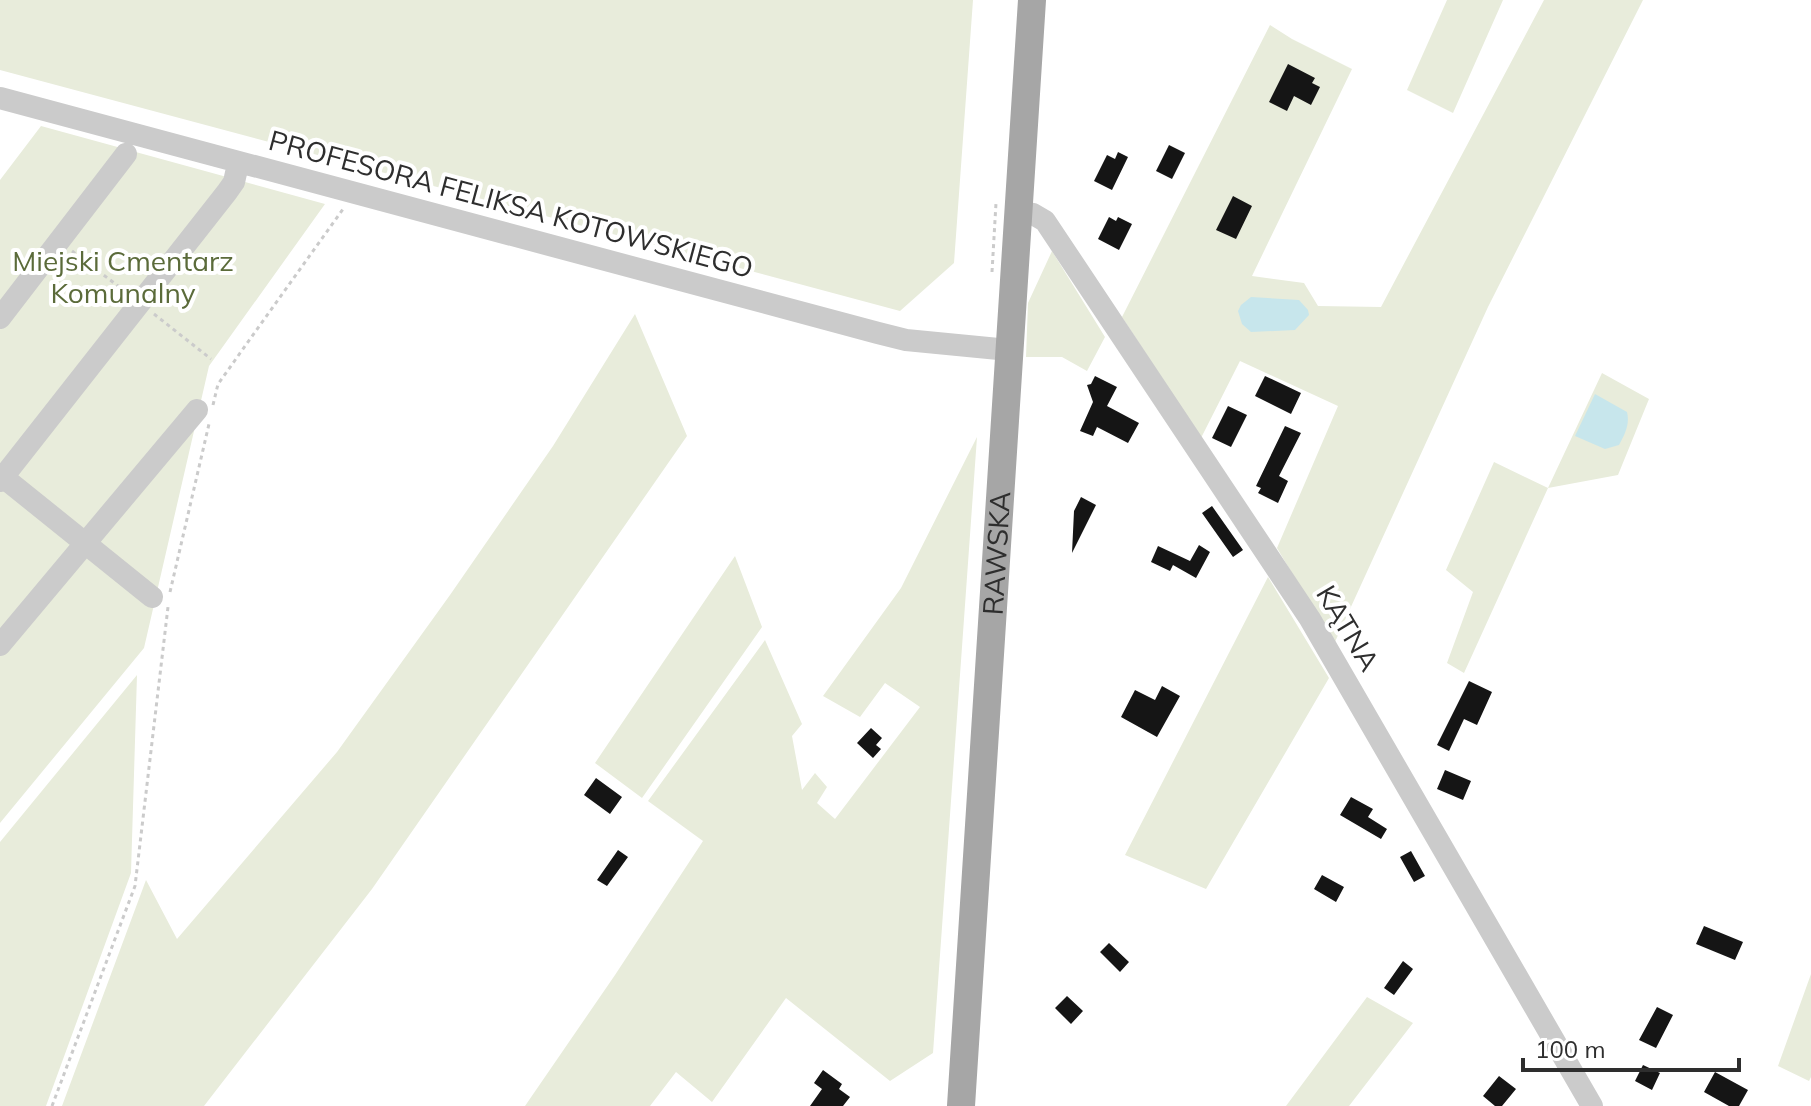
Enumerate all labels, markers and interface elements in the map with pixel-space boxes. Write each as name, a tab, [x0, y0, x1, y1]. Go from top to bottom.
street label: PROFESORA FELIKSA KOTOWSKIEGO	[265, 122, 757, 285]
park label: Miejski Cmentarz Komunalny	[12, 243, 234, 310]
street label: RAWSKA	[975, 490, 1017, 616]
street label: KĄTNA	[1309, 579, 1388, 677]
scale bar	[1523, 1022, 1739, 1072]
text: 100 m	[1535, 1034, 1606, 1064]

